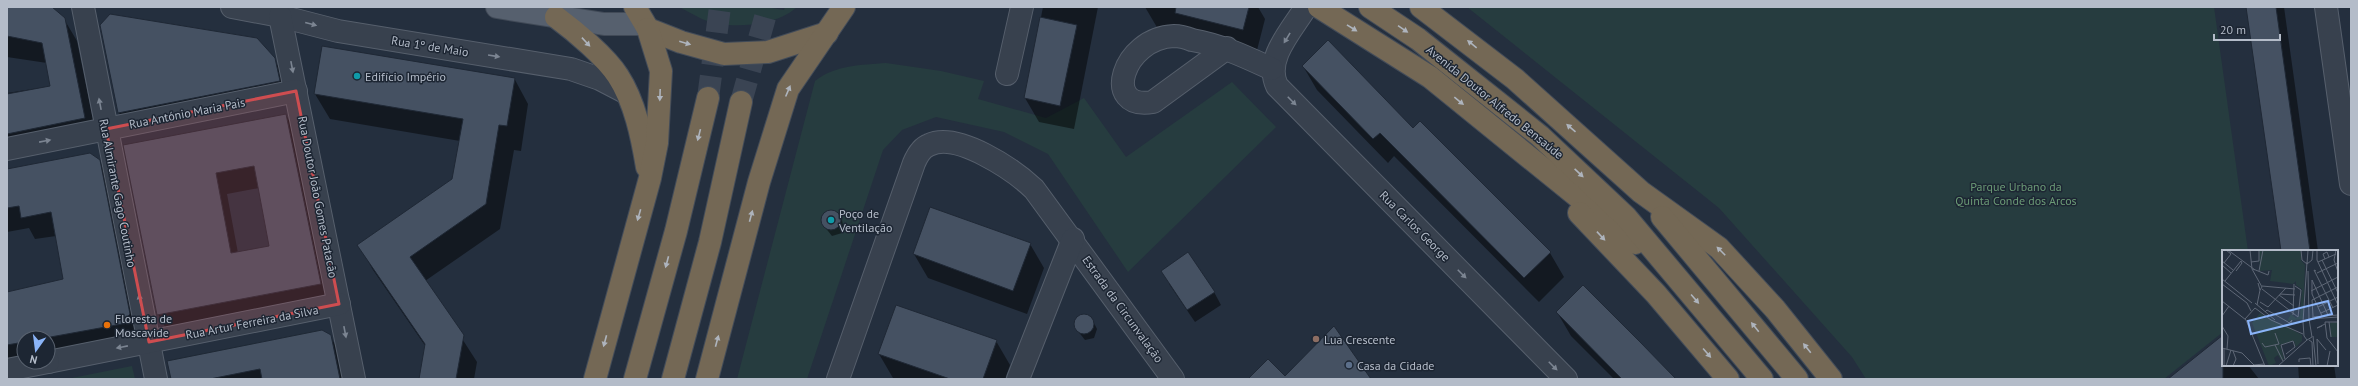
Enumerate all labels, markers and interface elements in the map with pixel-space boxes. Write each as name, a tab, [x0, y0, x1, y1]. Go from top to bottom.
scale bar	[2214, 16, 2280, 42]
one-way arrow	[305, 21, 317, 27]
text: 20 m	[2220, 22, 2246, 37]
one-way arrow	[1346, 24, 1358, 31]
one-way arrow	[1398, 25, 1408, 33]
street label: Rua 1º de Maio	[390, 32, 470, 60]
one-way arrow	[1284, 32, 1291, 44]
one-way arrow	[581, 37, 591, 47]
one-way arrow	[679, 40, 691, 46]
one-way arrow	[1466, 40, 1477, 49]
street label: Avenida Doutor Alfredo Bensaúde	[1423, 42, 1567, 162]
one-way arrow	[488, 53, 500, 59]
one-way arrow	[289, 61, 295, 73]
place label: Edifício Império	[365, 69, 446, 84]
marker: Edifício Império	[352, 71, 362, 81]
one-way arrow	[785, 86, 791, 97]
one-way arrow	[657, 89, 663, 102]
street label: Rua António Maria Pais	[128, 94, 246, 132]
one-way arrow	[1288, 96, 1297, 106]
one-way arrow	[1454, 96, 1465, 105]
one-way arrow	[97, 97, 103, 110]
street label: Rua Doutor João Gomes Patacão	[295, 115, 341, 279]
street label: Rua Almirante Gago Coutinho	[96, 117, 140, 269]
one-way arrow	[1566, 123, 1577, 132]
one-way arrow	[695, 129, 701, 142]
one-way arrow	[39, 138, 51, 144]
one-way arrow	[1574, 168, 1584, 178]
park label: Parque Urbano da Quinta Conde dos Arcos	[1955, 179, 2077, 208]
street label: Rua Carlos George	[1377, 188, 1453, 264]
place label: Poço de Ventilação	[838, 206, 892, 235]
one-way arrow	[636, 209, 642, 221]
one-way arrow	[748, 209, 754, 222]
marker: Poço de Ventilação	[826, 215, 836, 225]
one-way arrow	[1596, 231, 1606, 241]
one-way arrow	[1716, 246, 1726, 256]
inset map	[2222, 250, 2338, 366]
street label: Estrada da Circunvalação	[1079, 253, 1167, 365]
one-way arrow	[664, 256, 670, 268]
one-way arrow	[1457, 269, 1467, 279]
one-way arrow	[137, 293, 143, 306]
one-way arrow	[1691, 294, 1700, 305]
street label: Rua Artur Ferreira da Silva	[184, 302, 320, 342]
place label: Floresta de Moscavide	[115, 311, 172, 340]
marker: Floresta de Moscavide	[102, 320, 112, 330]
one-way arrow	[1750, 321, 1759, 332]
one-way arrow	[342, 326, 348, 338]
north arrow	[16, 330, 56, 370]
place label: Lua Crescente	[1324, 332, 1395, 347]
one-way arrow	[602, 334, 608, 347]
marker: Lua Crescente	[1311, 334, 1321, 344]
one-way arrow	[715, 335, 721, 348]
one-way arrow	[1802, 343, 1811, 354]
one-way arrow	[116, 345, 129, 351]
one-way arrow	[1702, 348, 1711, 358]
text: N	[28, 352, 39, 367]
place label: Casa da Cidade	[1357, 358, 1434, 373]
marker: Casa da Cidade	[1344, 360, 1354, 370]
one-way arrow	[1548, 361, 1558, 371]

